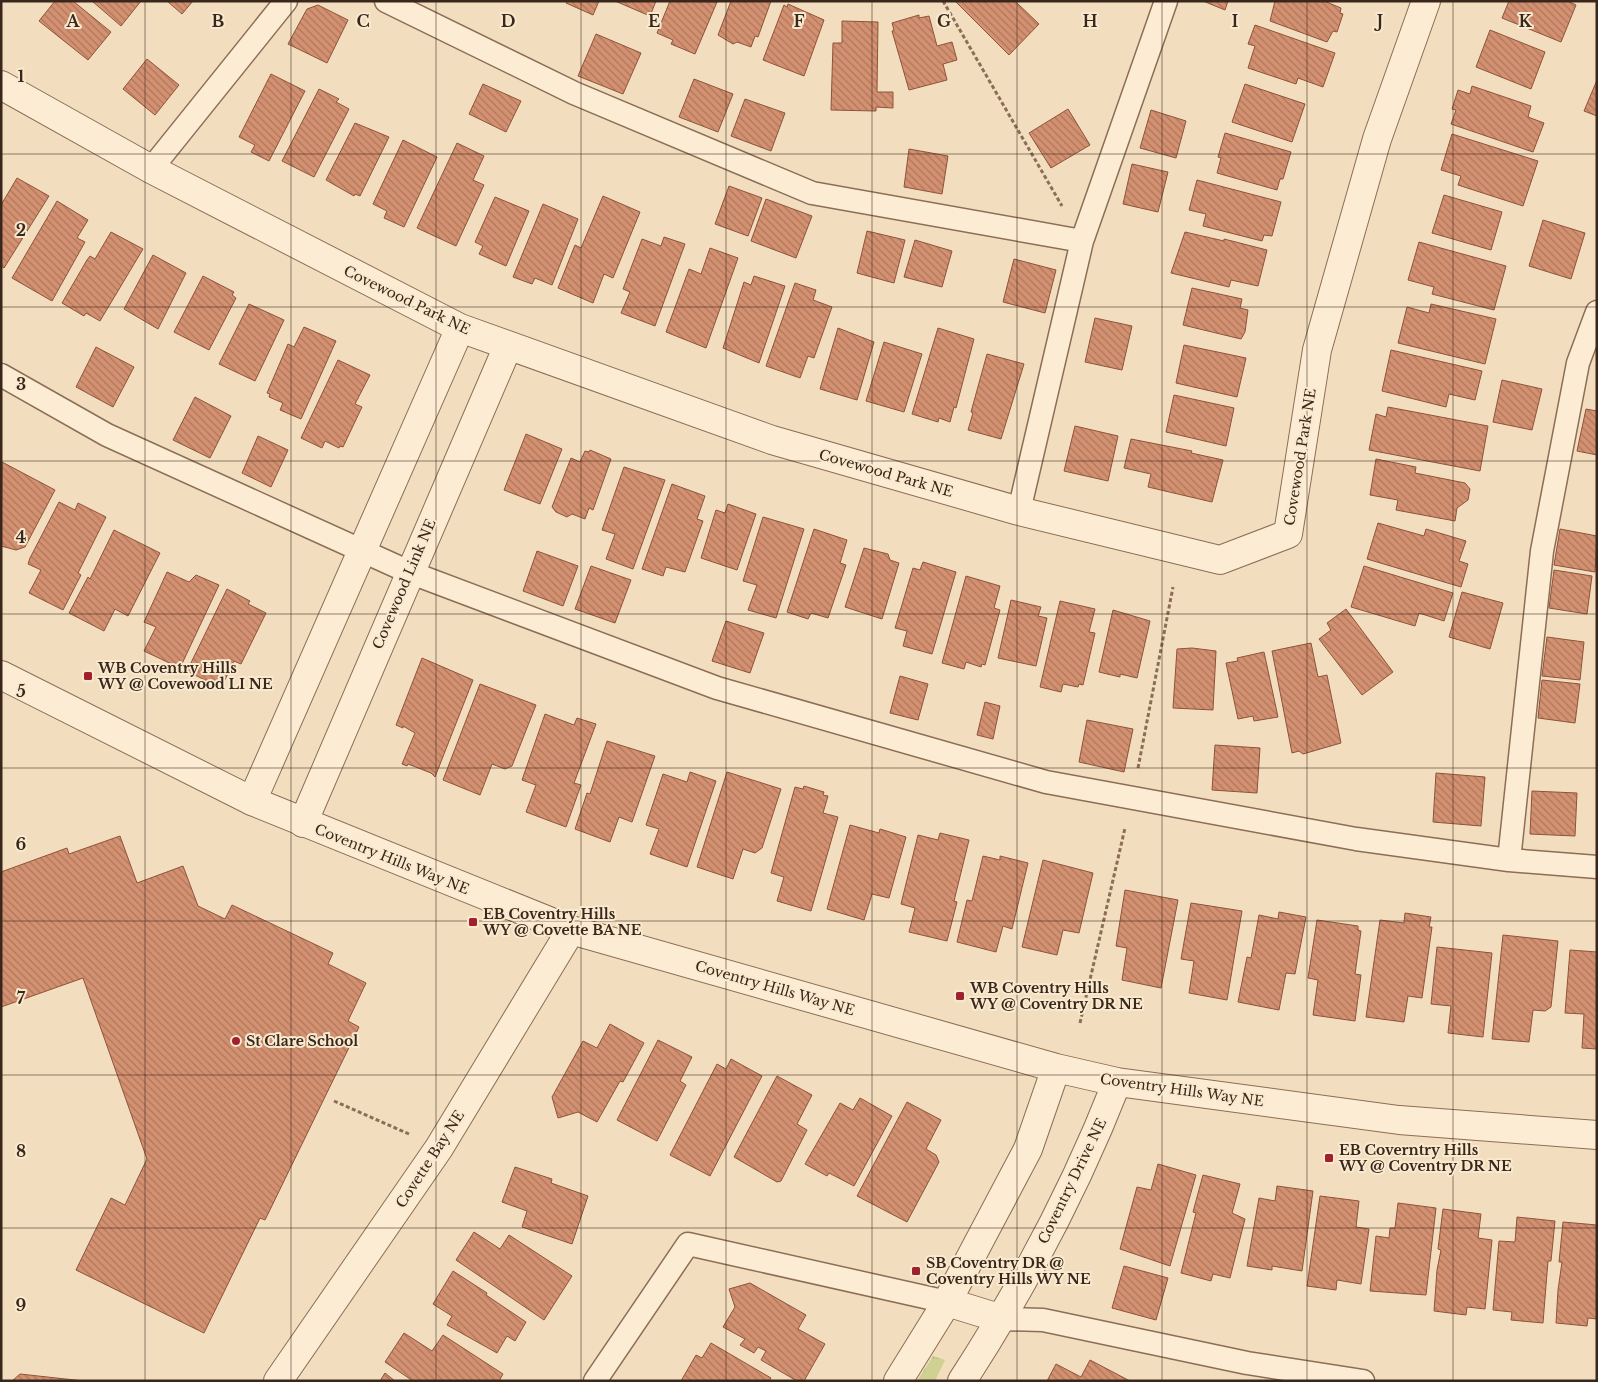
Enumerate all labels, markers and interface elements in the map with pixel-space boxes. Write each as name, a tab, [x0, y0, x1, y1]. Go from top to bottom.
text: A	[66, 11, 81, 31]
text: B	[212, 11, 225, 31]
text: C	[356, 11, 370, 31]
text: D	[501, 11, 515, 31]
text: E	[648, 11, 660, 31]
text: F	[793, 11, 805, 31]
text: G	[937, 11, 951, 31]
text: H	[1082, 11, 1098, 31]
text: I	[1232, 11, 1239, 31]
text: J	[1374, 11, 1383, 31]
text: K	[1518, 11, 1532, 31]
text: 1	[18, 66, 25, 86]
text: 2	[16, 220, 26, 240]
street label: Covewood Park NE	[341, 261, 473, 339]
text: 3	[16, 374, 26, 394]
street label: Covewood Park NE	[1280, 387, 1320, 527]
street label: Covewood Park NE	[817, 445, 955, 501]
street label: Covewood Link NE	[368, 516, 440, 652]
text: 4	[16, 527, 26, 547]
place label: WB Coventry Hills WY @ Covewood LI NE	[97, 659, 273, 693]
marker: WB Coventry Hills WY @ Covewood LI NE	[82, 670, 94, 682]
text: 5	[16, 681, 26, 701]
street label: Coventry Hills Way NE	[312, 820, 472, 898]
text: 6	[16, 834, 27, 854]
place label: EB Coventry Hills WY @ Covette BA NE	[482, 905, 642, 939]
marker: EB Coventry Hills WY @ Covette BA NE	[467, 916, 479, 928]
street label: Coventry Hills Way NE	[693, 957, 857, 1019]
place label: WB Coventry Hills WY @ Coventry DR NE	[969, 979, 1143, 1013]
text: 7	[17, 988, 26, 1008]
marker: WB Coventry Hills WY @ Coventry DR NE	[954, 990, 966, 1002]
place label: St Clare School	[246, 1032, 358, 1050]
marker: St Clare School	[230, 1035, 242, 1047]
street label: Coventry Hills Way NE	[1099, 1070, 1265, 1110]
street label: Covette Bay NE	[392, 1107, 468, 1211]
street label: Coventry Drive NE	[1034, 1115, 1110, 1247]
text: 8	[16, 1141, 26, 1161]
place label: EB Coverntry Hills WY @ Coventry DR NE	[1338, 1141, 1512, 1175]
marker: EB Coverntry Hills WY @ Coventry DR NE	[1323, 1152, 1335, 1164]
place label: SB Coventry DR @ Coventry Hills WY NE	[926, 1254, 1091, 1288]
marker: SB Coventry DR @ Coventry Hills WY NE	[910, 1265, 922, 1277]
text: 9	[16, 1295, 27, 1315]

